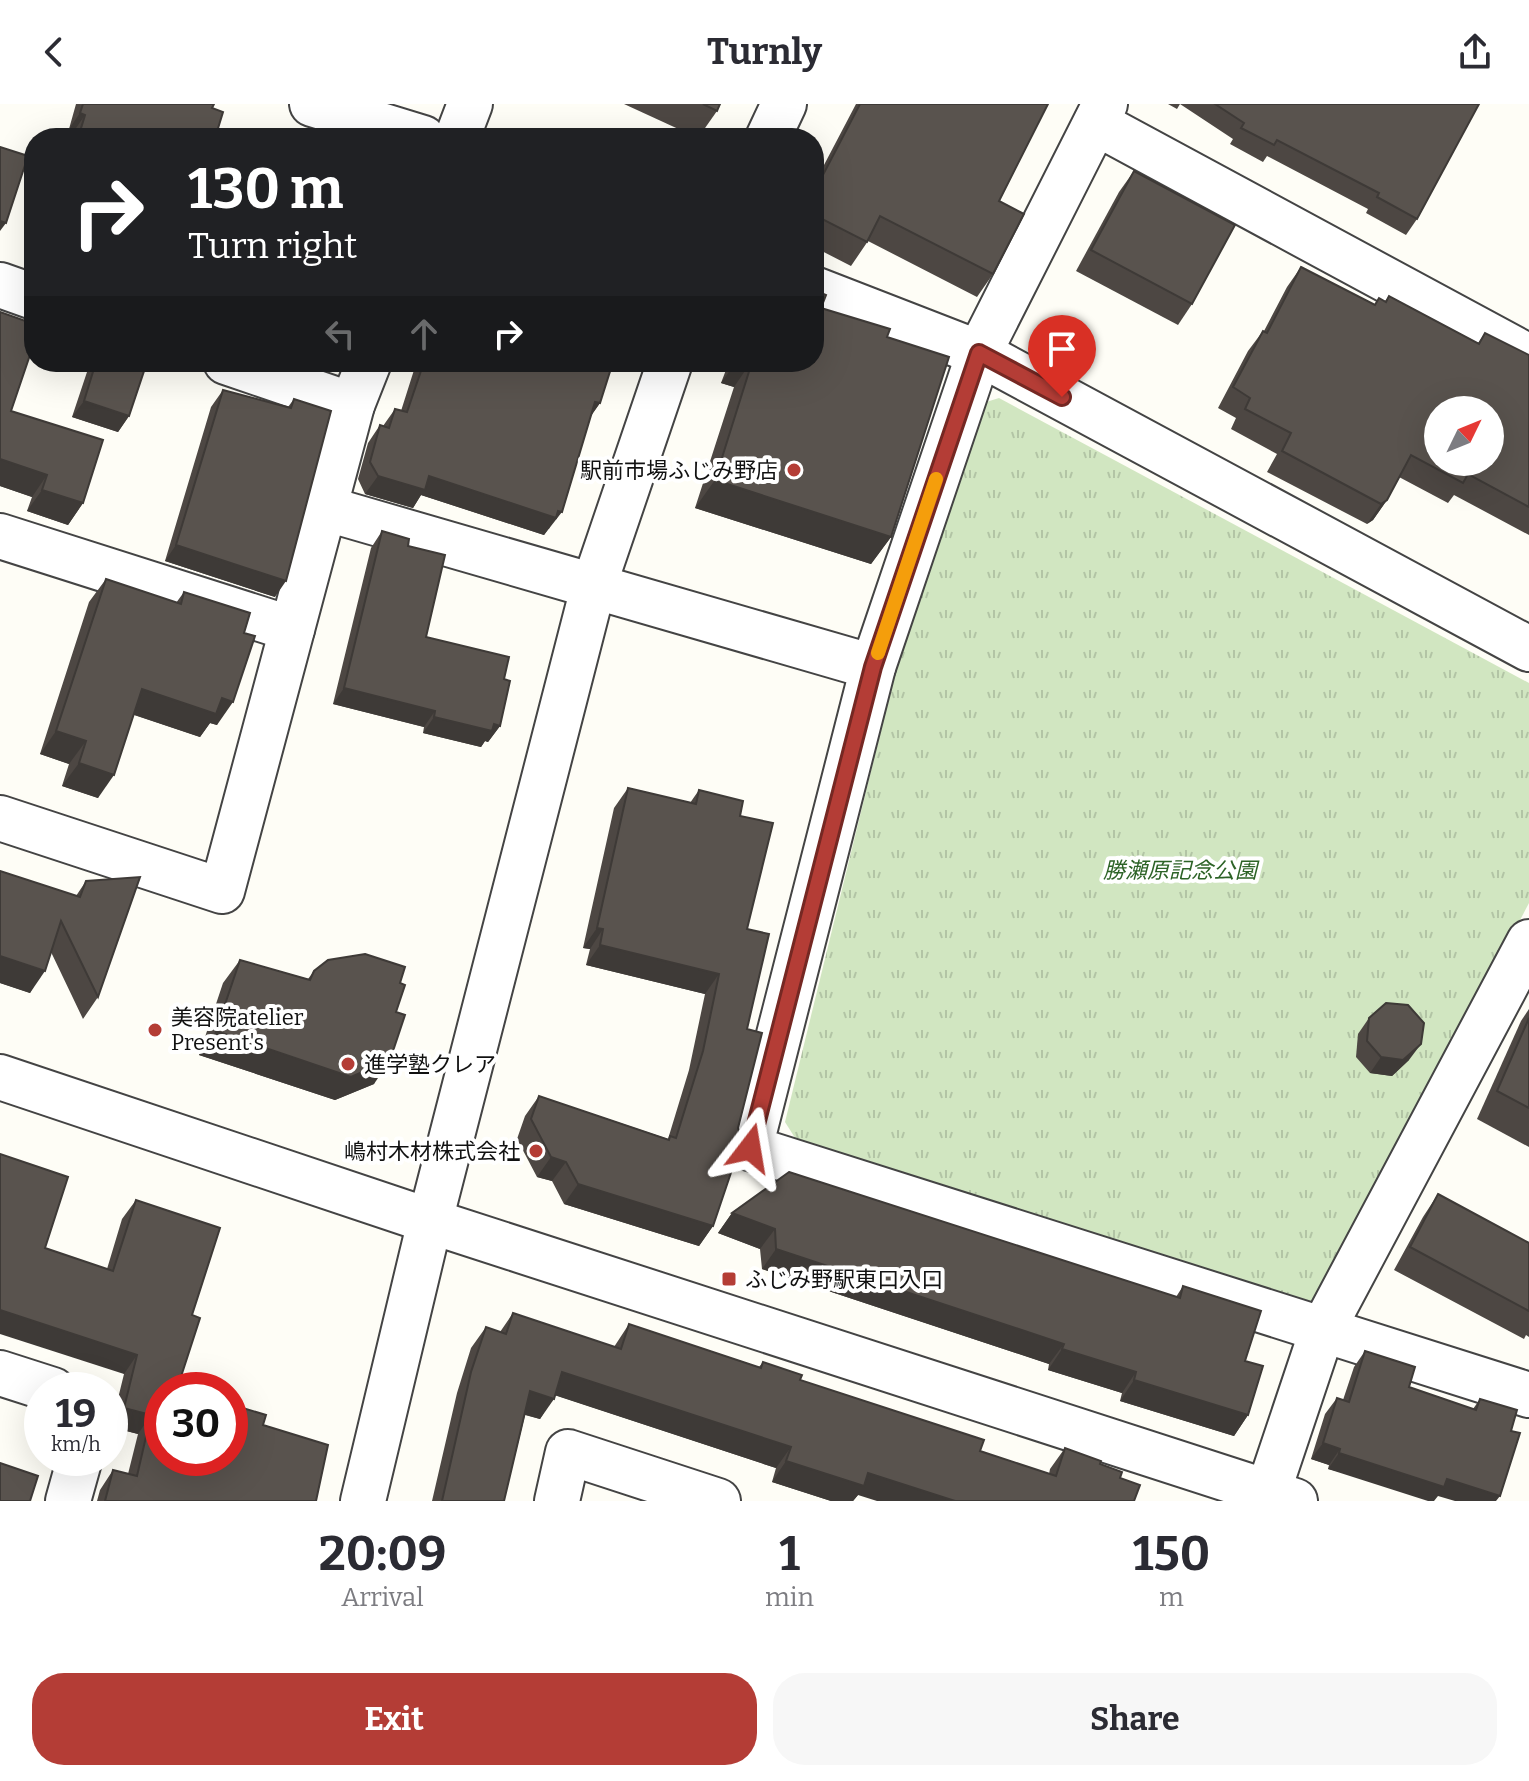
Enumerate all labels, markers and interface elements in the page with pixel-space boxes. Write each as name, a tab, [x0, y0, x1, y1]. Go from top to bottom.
icon: back	[32, 30, 76, 74]
text: Turnly	[707, 30, 822, 74]
icon: share	[1453, 30, 1497, 74]
text: 130 m	[188, 156, 344, 223]
icon: right	[56, 160, 160, 264]
text: Turn right	[188, 224, 357, 268]
icon: left	[318, 312, 362, 356]
icon: ahead	[402, 312, 446, 356]
icon: right	[486, 312, 530, 356]
pin	[1028, 315, 1096, 397]
icon: arrive	[1040, 327, 1084, 371]
north arrow	[1424, 396, 1504, 476]
map controls	[1424, 396, 1504, 476]
place label: 駅前市場ふじみ野店	[580, 457, 778, 484]
marker: 駅前市場ふじみ野店	[785, 461, 803, 479]
park label: 勝瀬原記念公園	[1103, 857, 1260, 884]
place label: 美容院atelier Present's	[171, 1004, 304, 1056]
marker: 美容院atelier Present's	[146, 1021, 164, 1039]
place label: 進学塾クレア	[364, 1051, 496, 1078]
marker: 進学塾クレア	[339, 1055, 357, 1073]
position arrow	[708, 1106, 792, 1190]
place label: 嶋村木材株式会社	[344, 1138, 520, 1165]
marker: 嶋村木材株式会社	[527, 1142, 545, 1160]
place label: ふじみ野駅東口入口	[745, 1266, 943, 1293]
marker: ふじみ野駅東口入口	[720, 1270, 738, 1288]
speed limit sign: 30	[144, 1372, 248, 1476]
text: 19	[56, 1390, 96, 1438]
text: km/h	[51, 1432, 101, 1456]
text: 20:09	[319, 1525, 446, 1583]
text: 1	[779, 1525, 800, 1583]
text: 150	[1133, 1525, 1210, 1583]
text: Arrival	[341, 1582, 424, 1613]
text: min	[765, 1582, 814, 1613]
text: m	[1159, 1582, 1184, 1613]
button: Exit	[32, 1673, 757, 1765]
button: Share	[773, 1673, 1497, 1765]

